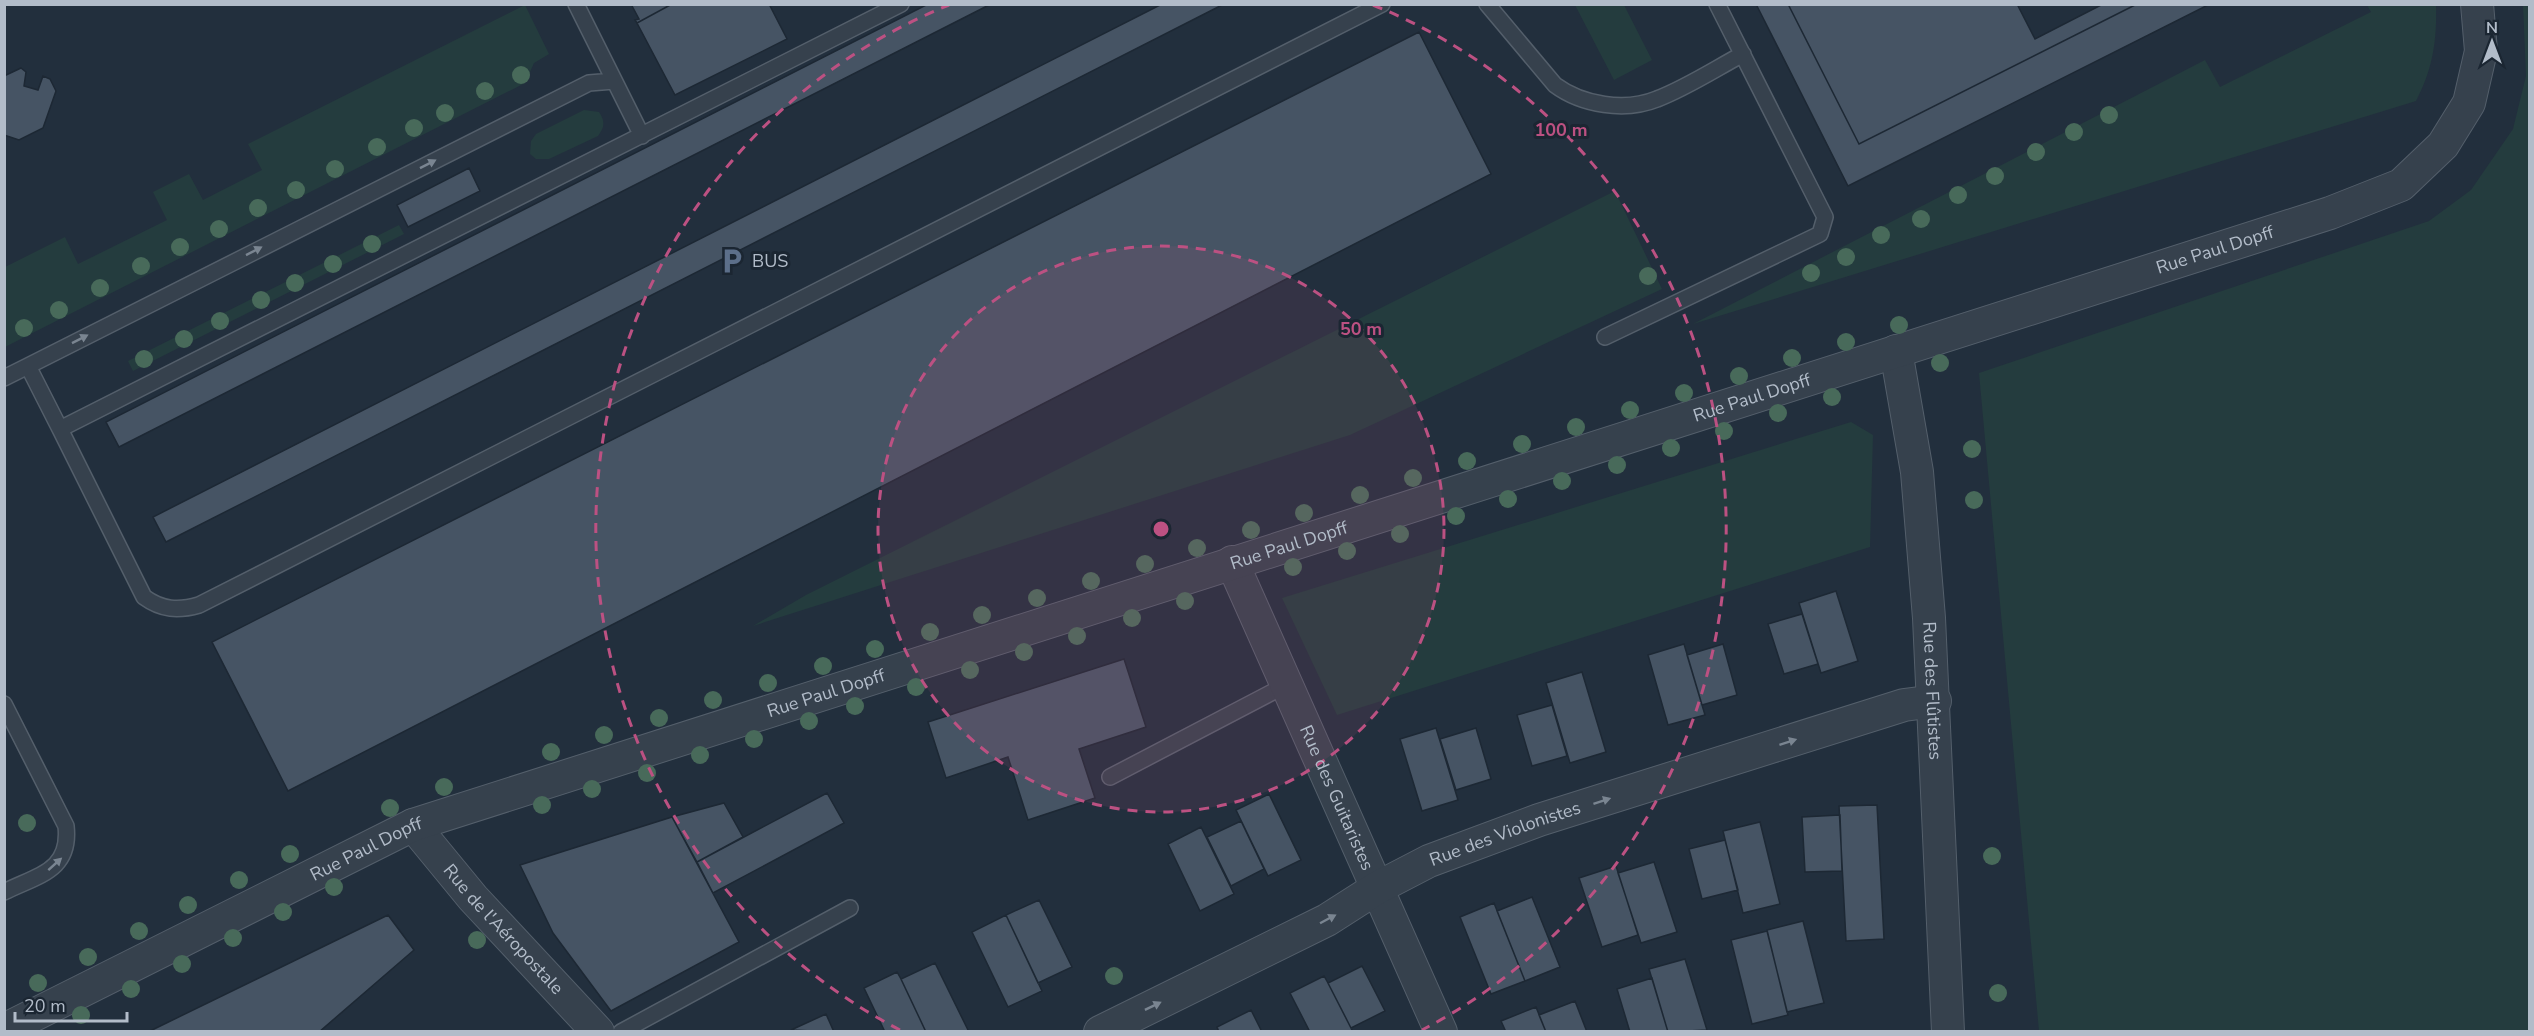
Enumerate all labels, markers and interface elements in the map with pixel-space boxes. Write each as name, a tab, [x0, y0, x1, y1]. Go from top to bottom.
north arrow	[2462, 12, 2522, 72]
text: N	[2486, 17, 2498, 39]
text: 100 m	[1534, 118, 1588, 142]
one-way arrow	[420, 159, 437, 168]
street label: Rue Paul Dopff	[2153, 219, 2278, 280]
parking icon: BUS	[717, 246, 747, 276]
one-way arrow	[246, 247, 263, 256]
place label: BUS	[752, 249, 788, 273]
text: 50 m	[1340, 317, 1382, 341]
one-way arrow	[71, 335, 89, 345]
street label: Rue Paul Dopff	[1690, 367, 1815, 428]
street label: Rue Paul Dopff	[1227, 515, 1352, 575]
centre of rings	[1151, 519, 1171, 539]
street label: Rue des Flûtistes	[1917, 621, 1947, 760]
street label: Rue Paul Dopff	[764, 663, 889, 723]
street label: Rue des Guitaristes	[1294, 721, 1380, 874]
one-way arrow	[1779, 736, 1797, 746]
one-way arrow	[1593, 795, 1611, 805]
street label: Rue des Violonistes	[1426, 796, 1584, 872]
street label: Rue Paul Dopff	[306, 811, 426, 887]
one-way arrow	[47, 858, 62, 871]
street label: Rue de l'Aéropostale	[438, 859, 569, 1000]
one-way arrow	[1319, 915, 1337, 925]
scale bar	[15, 985, 128, 1023]
text: 20 m	[24, 994, 66, 1018]
one-way arrow	[1144, 1001, 1162, 1011]

